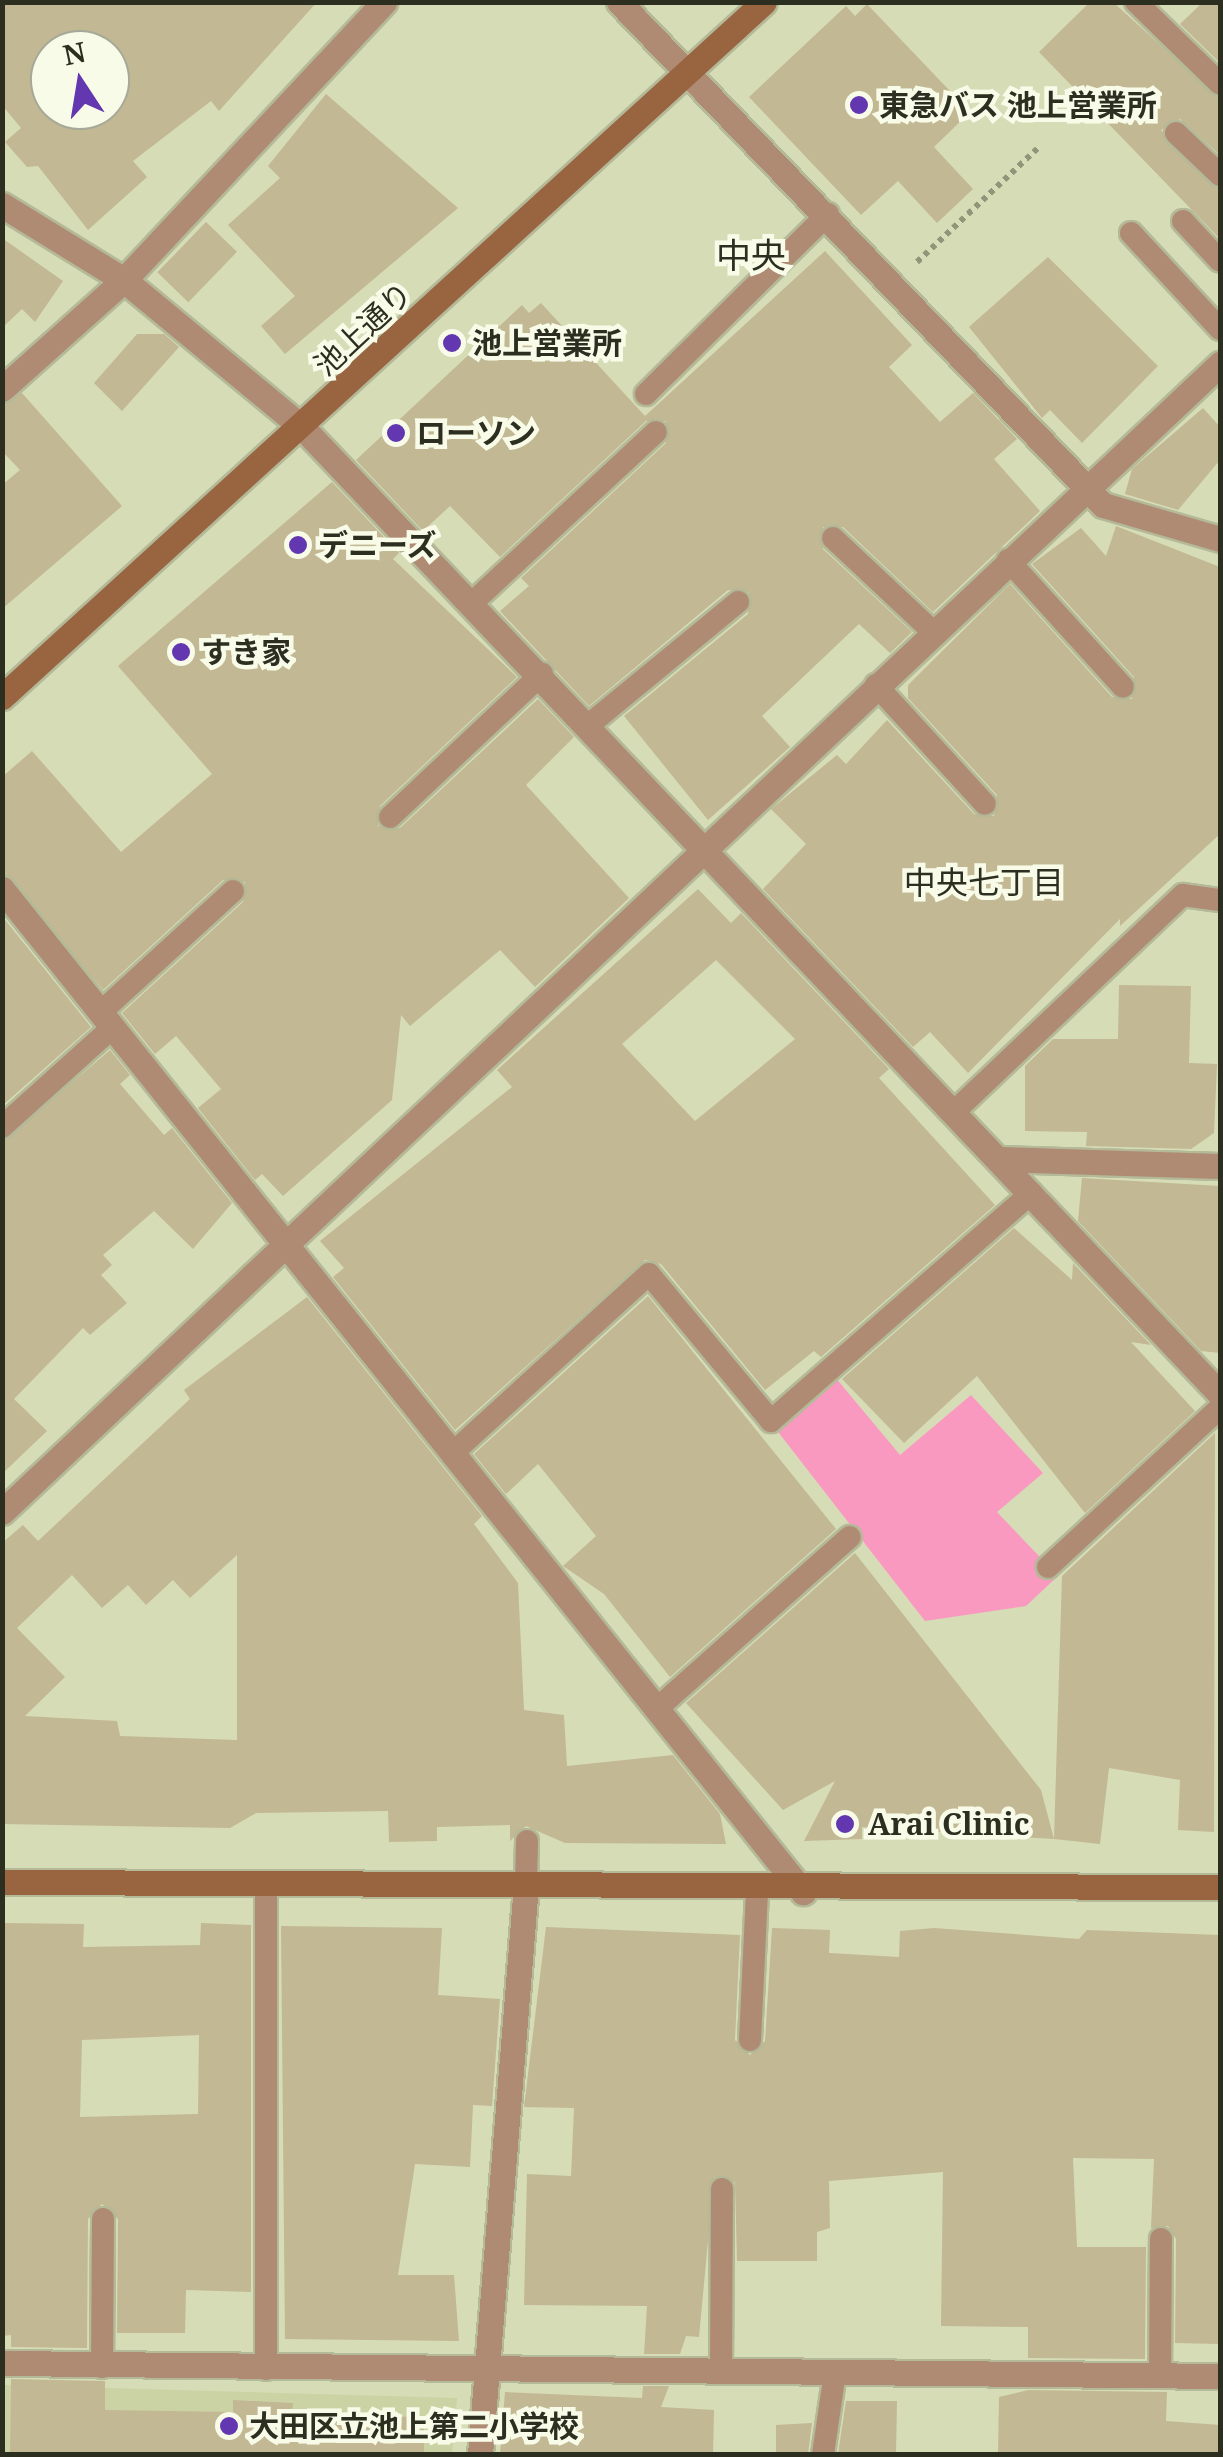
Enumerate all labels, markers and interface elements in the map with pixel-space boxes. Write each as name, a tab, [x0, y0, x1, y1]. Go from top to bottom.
north arrow	[30, 30, 130, 130]
text: N	[59, 32, 89, 73]
place label: 東急バス 池上営業所	[879, 87, 1157, 123]
marker: 東急バス 池上営業所	[848, 94, 870, 116]
district label: 中央	[716, 234, 786, 276]
street label: 池上通り	[307, 275, 419, 383]
place label: 池上営業所	[472, 325, 622, 361]
marker: 池上営業所	[441, 332, 463, 354]
place label: ローソン	[416, 415, 536, 451]
marker: ローソン	[385, 422, 407, 444]
place label: デニーズ	[318, 527, 438, 563]
marker: デニーズ	[287, 534, 309, 556]
place label: すき家	[201, 634, 291, 670]
marker: すき家	[170, 641, 192, 663]
district label: 中央七丁目	[904, 863, 1064, 901]
place label: Arai Clinic	[868, 1806, 1030, 1842]
marker: Arai Clinic	[832, 1811, 858, 1837]
place label: 大田区立池上第二小学校	[249, 2408, 579, 2444]
marker: 大田区立池上第二小学校	[218, 2415, 240, 2437]

